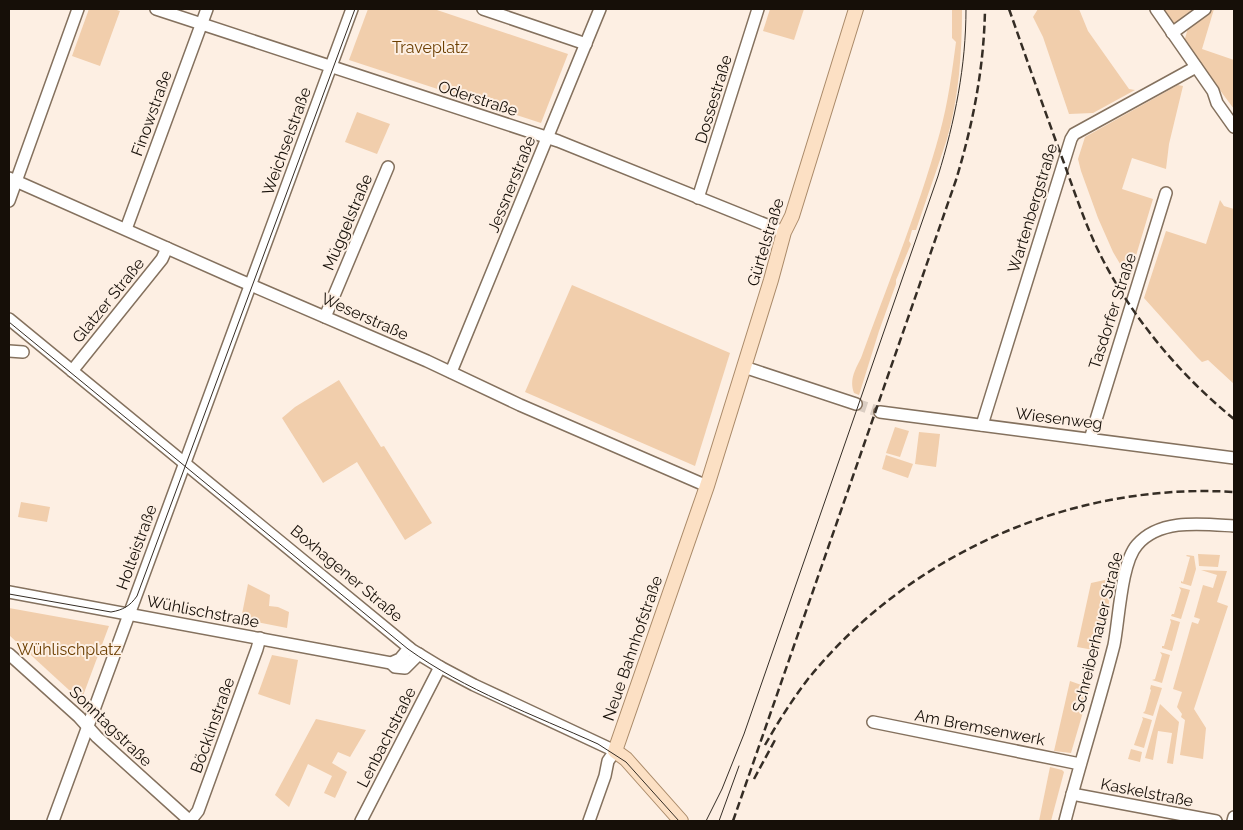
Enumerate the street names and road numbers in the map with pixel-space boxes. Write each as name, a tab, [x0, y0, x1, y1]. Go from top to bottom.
street label: Dossestraße	[691, 53, 736, 146]
street label: Finowstraße	[127, 68, 176, 159]
street label: Oderstraße	[436, 77, 520, 120]
street label: Weichselstraße	[258, 84, 315, 198]
street label: Jessnerstraße	[483, 133, 539, 235]
street label: Wartenbergstraße	[1004, 141, 1061, 275]
street label: Müggelstraße	[319, 171, 376, 273]
street label: Gürtelstraße	[743, 196, 788, 289]
street label: Tasdorfer Straße	[1085, 251, 1140, 372]
street label: Glatzer Straße	[68, 254, 148, 347]
street label: Weserstraße	[318, 289, 411, 344]
street label: Wiesenweg	[1014, 404, 1104, 433]
street label: Holteistraße	[112, 502, 161, 592]
street label: Boxhagener Straße	[287, 521, 407, 626]
street label: Schreiberhauer Straße	[1068, 550, 1127, 714]
street label: Neue Bahnhofstraße	[599, 573, 666, 723]
street label: Wühlischstraße	[145, 591, 261, 632]
street label: Böcklinstraße	[186, 675, 239, 776]
street label: Sonntagstraße	[65, 682, 156, 770]
street label: Lenbachstraße	[353, 684, 420, 791]
street label: Am Bremsenwerk	[913, 706, 1047, 750]
street label: Kaskelstraße	[1099, 774, 1195, 811]

